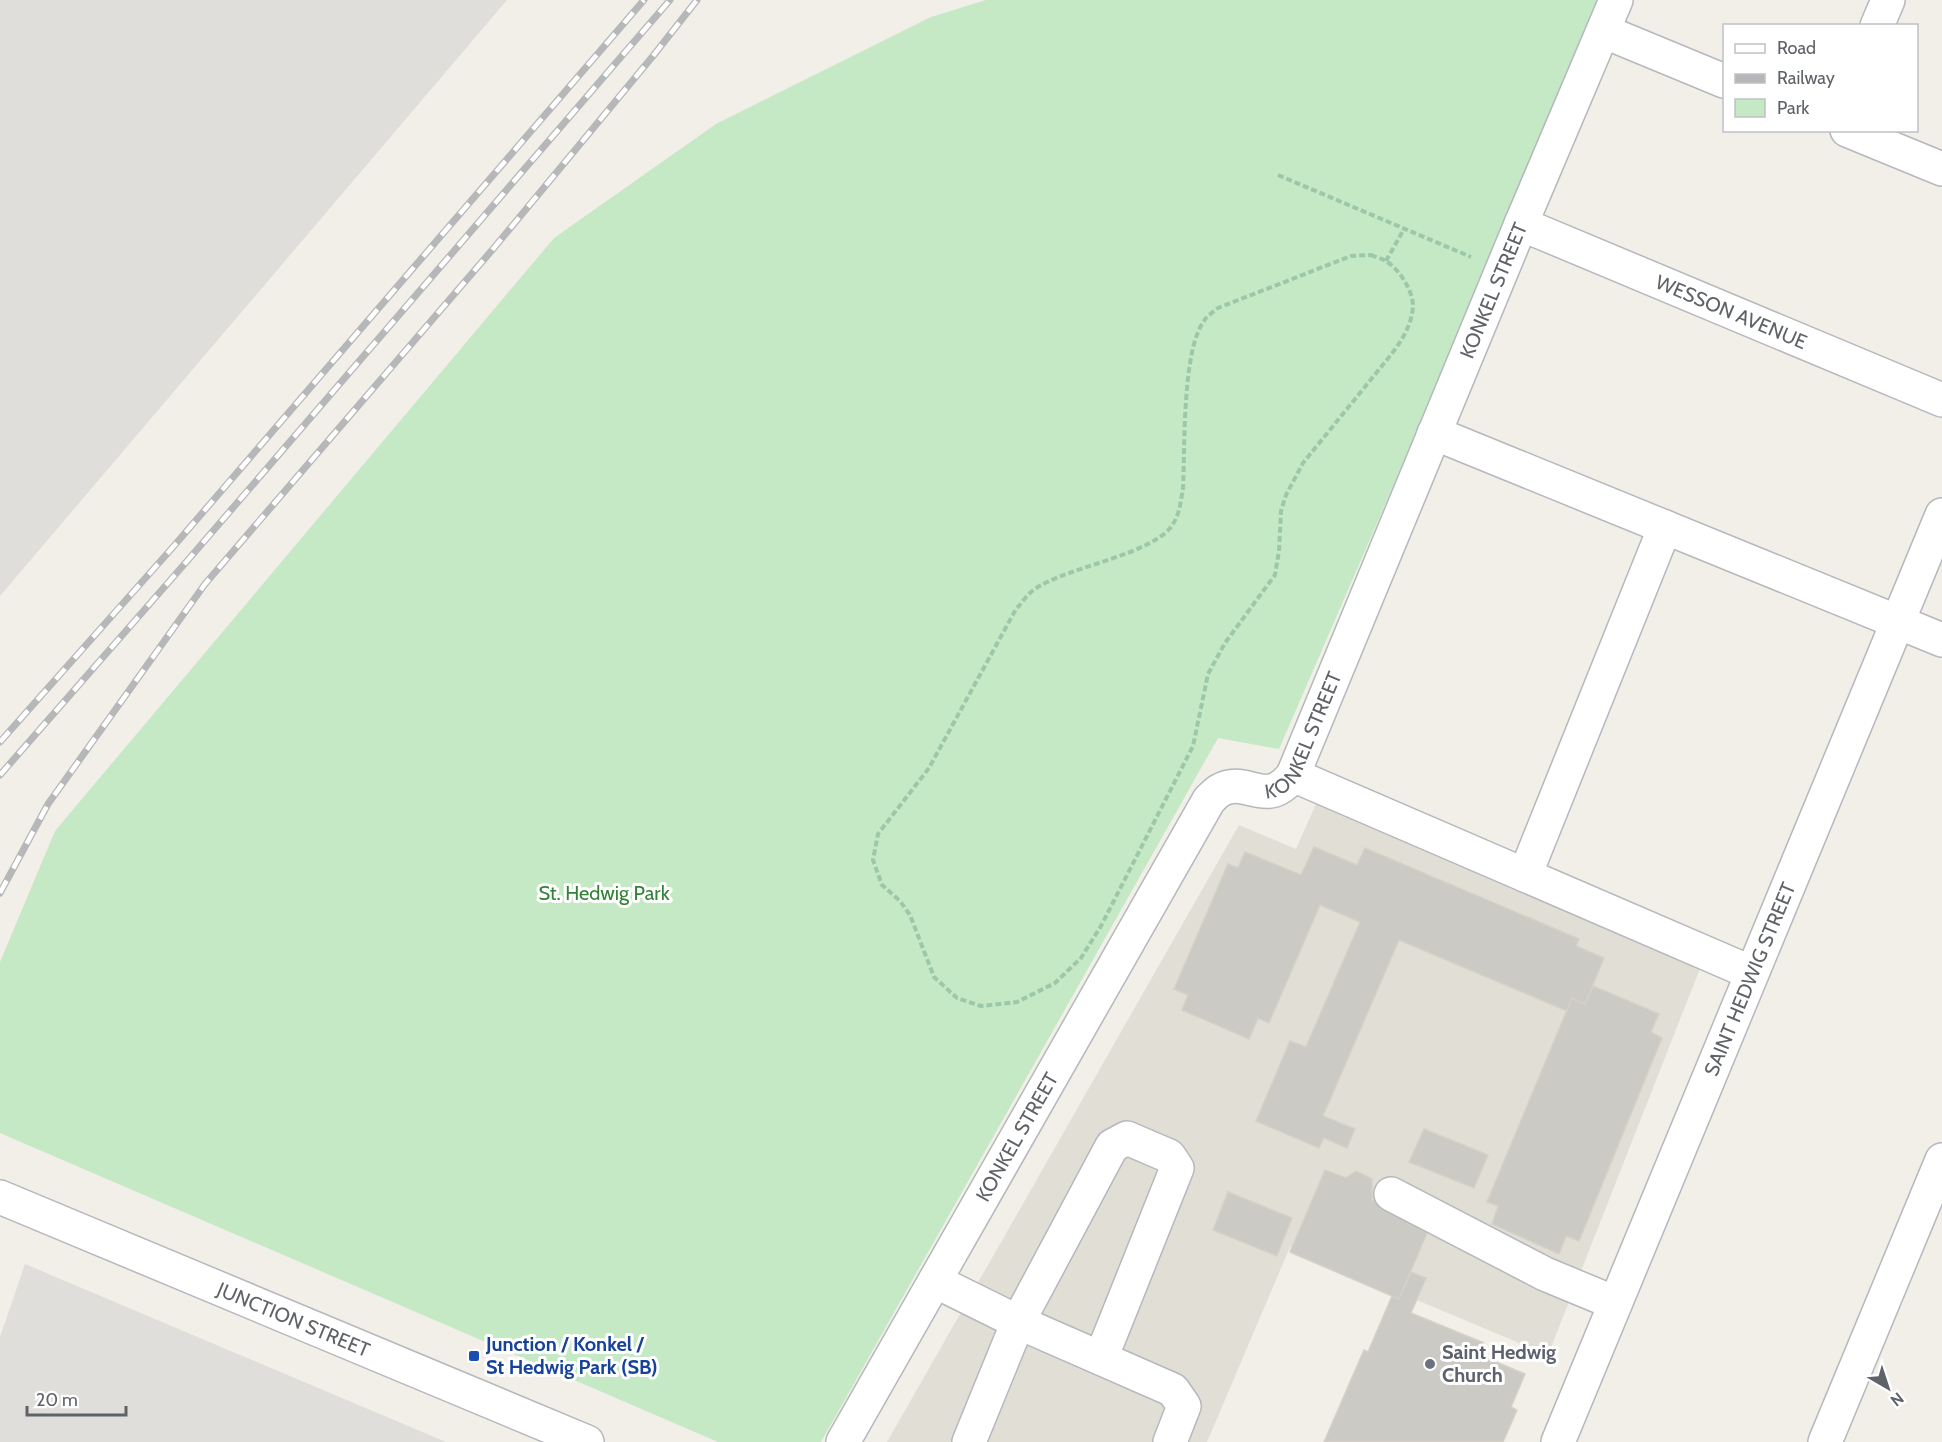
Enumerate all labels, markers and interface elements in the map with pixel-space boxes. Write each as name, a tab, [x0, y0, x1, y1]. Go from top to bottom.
legend	[1723, 24, 1918, 132]
text: Road	[1777, 37, 1816, 59]
text: Railway	[1777, 67, 1835, 89]
text: Park	[1777, 97, 1810, 119]
street label: KONKEL STREET	[1455, 219, 1532, 362]
street label: WESSON AVENUE	[1652, 270, 1811, 354]
street label: KONKEL STREET	[1263, 668, 1347, 804]
street label: SAINT HEDWIG STREET	[1699, 879, 1801, 1079]
park label: St. Hedwig Park	[538, 881, 670, 905]
street label: KONKEL STREET	[971, 1068, 1063, 1206]
street label: JUNCTION STREET	[213, 1277, 374, 1362]
place label: Junction / Konkel / St Hedwig Park (SB)	[485, 1332, 658, 1379]
place label: Saint Hedwig Church	[1442, 1340, 1556, 1387]
marker: Junction / Konkel / St Hedwig Park (SB)	[467, 1349, 481, 1363]
marker: Saint Hedwig Church	[1423, 1357, 1437, 1371]
north arrow	[1858, 1358, 1918, 1418]
scale bar	[27, 1379, 126, 1417]
text: N	[1887, 1388, 1907, 1410]
text: 20 m	[36, 1389, 78, 1411]

